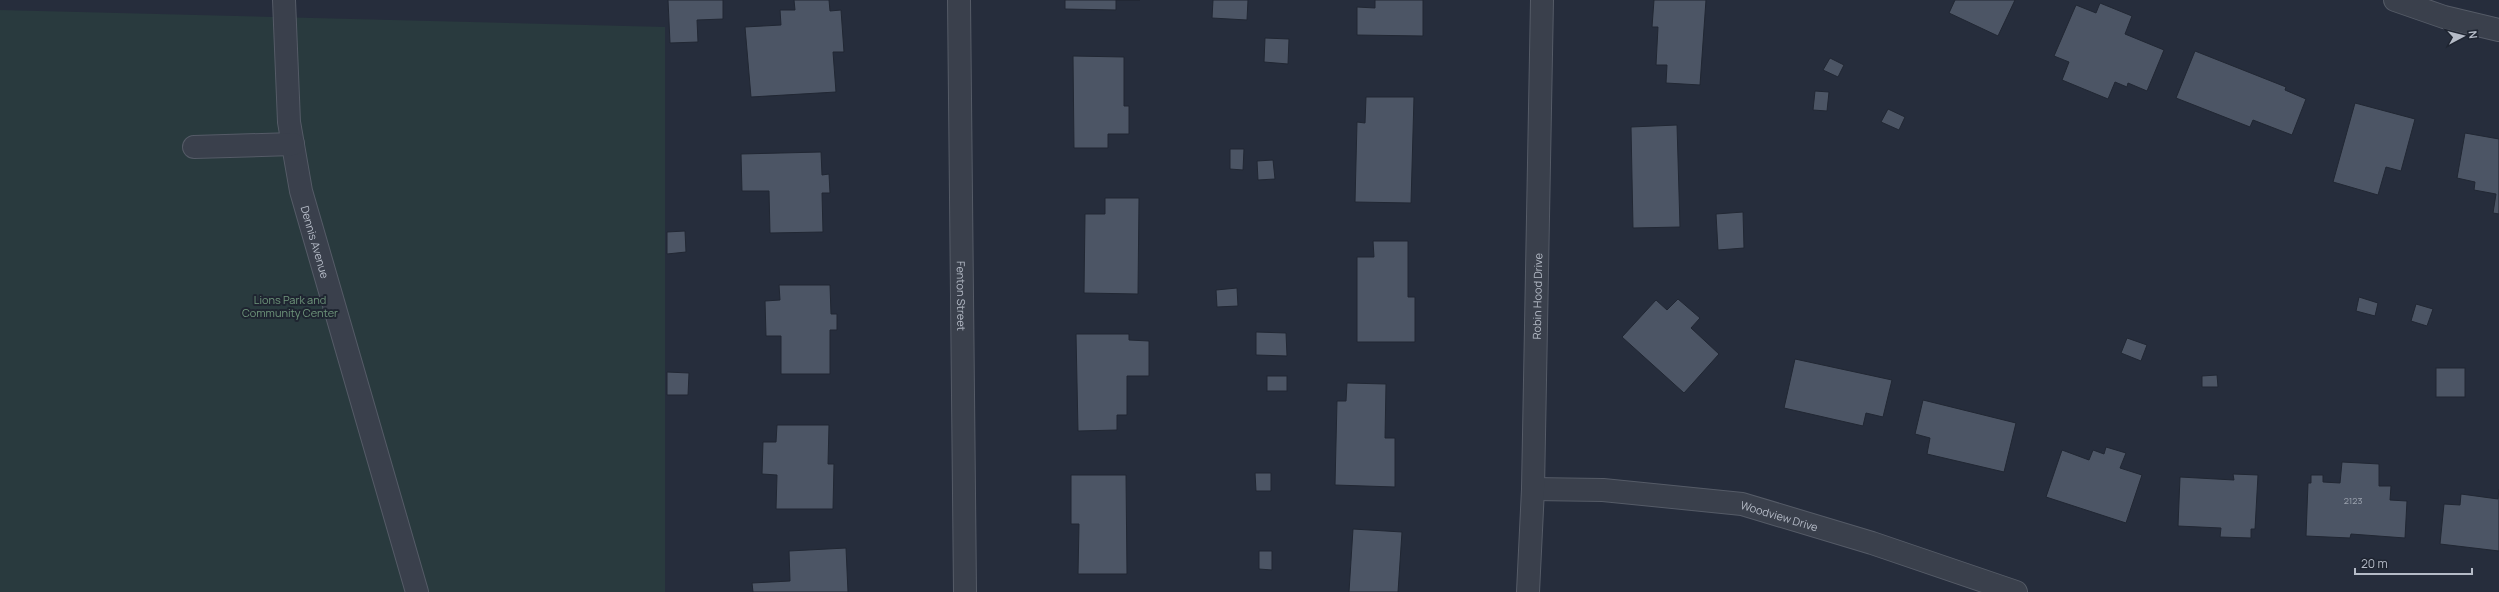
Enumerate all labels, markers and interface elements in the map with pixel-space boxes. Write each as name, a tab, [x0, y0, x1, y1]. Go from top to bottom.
north arrow	[2443, 16, 2483, 56]
text: N	[2465, 30, 2481, 40]
street label: Dennis Avenue	[298, 204, 333, 280]
street label: Robin Hood Drive	[1528, 252, 1545, 339]
street label: Fenton Street	[954, 261, 970, 331]
park label: Lions Park and Community Center	[242, 292, 338, 320]
house number: 2123	[2344, 494, 2362, 507]
street label: Woodview Drive	[1739, 497, 1821, 534]
scale bar	[2355, 550, 2472, 576]
text: 20 m	[2361, 555, 2388, 572]

